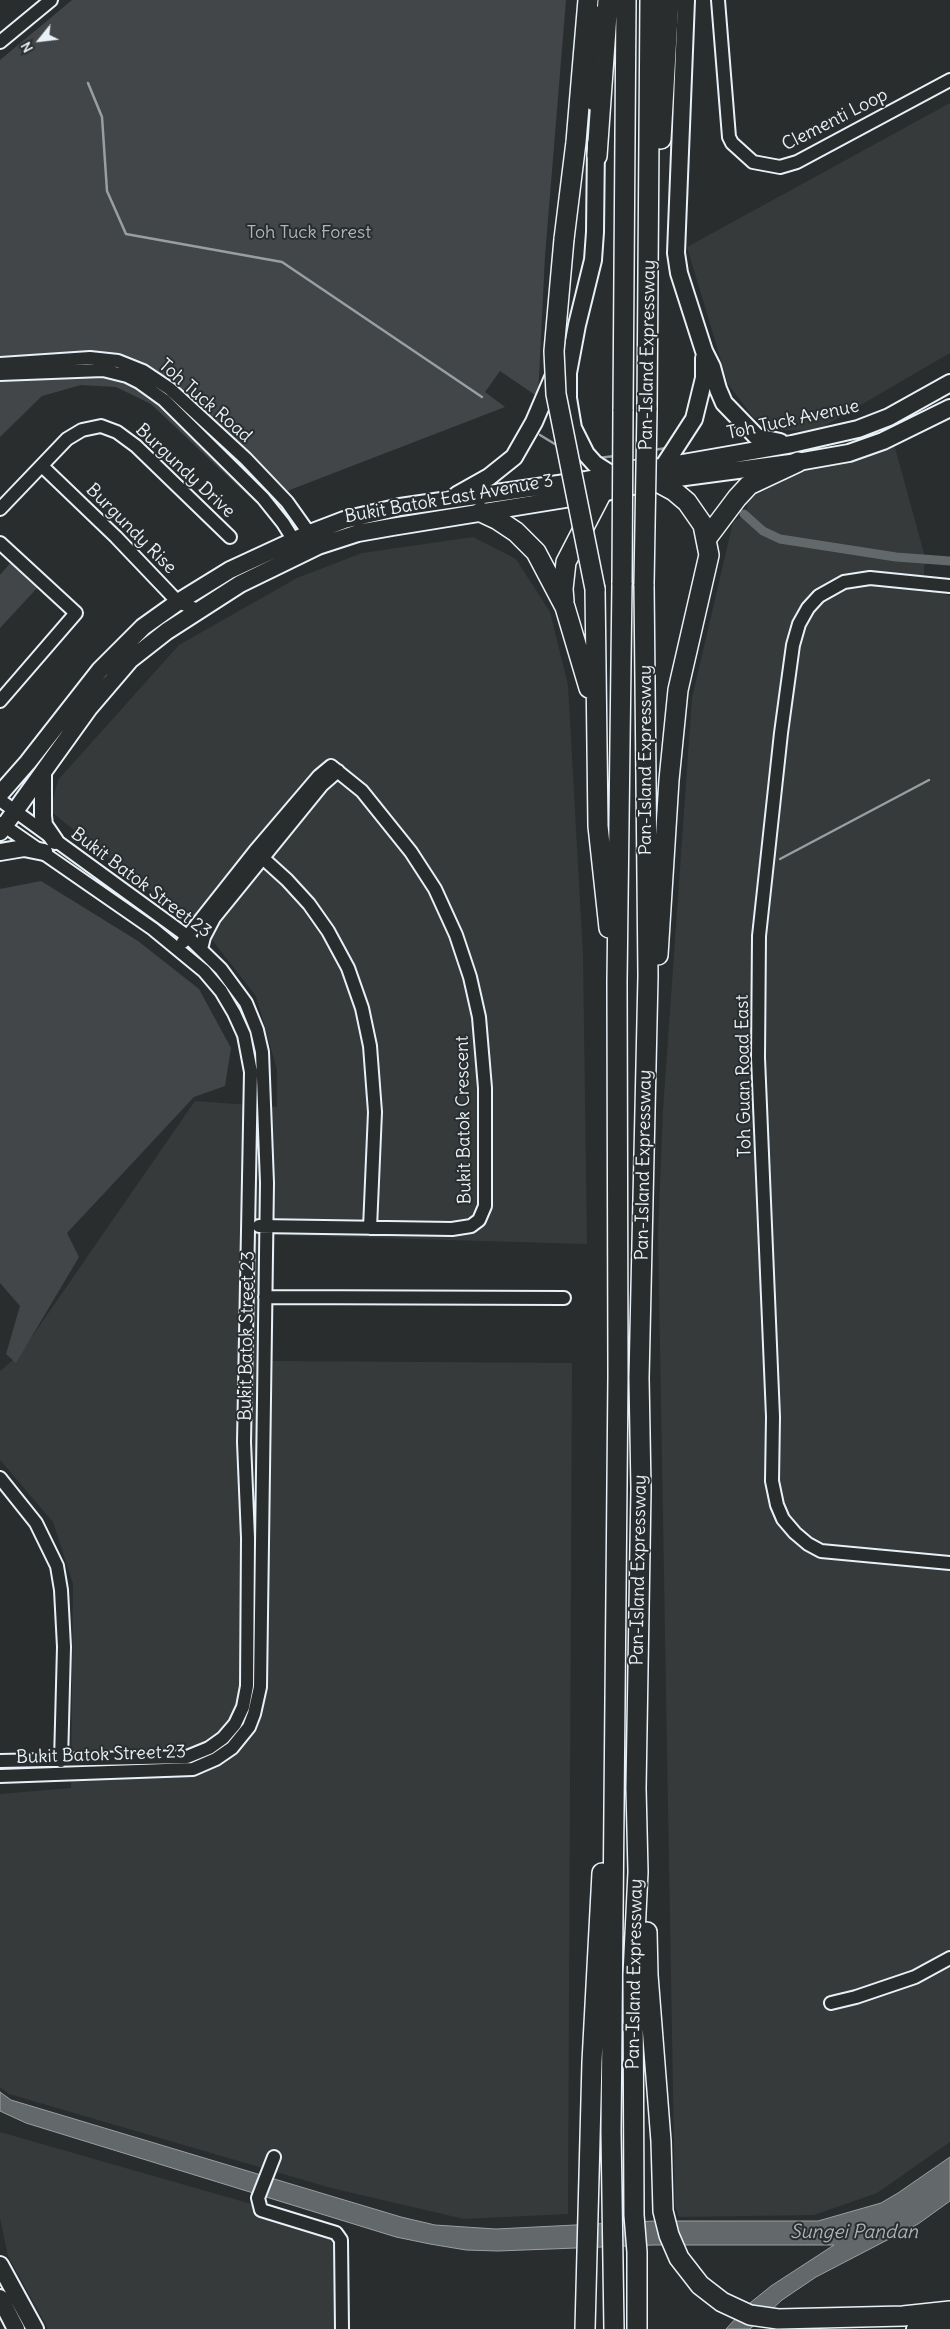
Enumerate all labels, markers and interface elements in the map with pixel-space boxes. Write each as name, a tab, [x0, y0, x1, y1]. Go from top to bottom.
north arrow	[15, 15, 65, 65]
text: N	[17, 39, 37, 56]
street label: Clementi Loop	[779, 84, 891, 156]
park label: Toh Tuck Forest	[247, 222, 371, 244]
street label: Pan-Island Expressway	[636, 259, 660, 451]
street label: Toh Tuck Road	[154, 355, 256, 447]
street label: Toh Tuck Avenue	[725, 395, 861, 445]
street label: Burgundy Drive	[131, 419, 239, 523]
street label: Bukit Batok East Avenue 3	[343, 470, 555, 528]
street label: Burgundy Rise	[81, 479, 181, 579]
street label: Pan-Island Expressway	[635, 665, 657, 855]
street label: Bukit Batok Street 23	[67, 823, 215, 943]
street label: Toh Guan Road East	[732, 994, 756, 1158]
street label: Bukit Batok Crescent	[452, 1035, 476, 1205]
street label: Pan-Island Expressway	[632, 1069, 656, 1261]
street label: Bukit Batok Street 23	[235, 1251, 259, 1421]
street label: Pan-Island Expressway	[627, 1474, 651, 1666]
street label: Bukit Batok Street 23	[16, 1741, 186, 1769]
street label: Pan-Island Expressway	[623, 1878, 647, 2070]
water label: Sungei Pandan	[790, 2222, 918, 2244]

